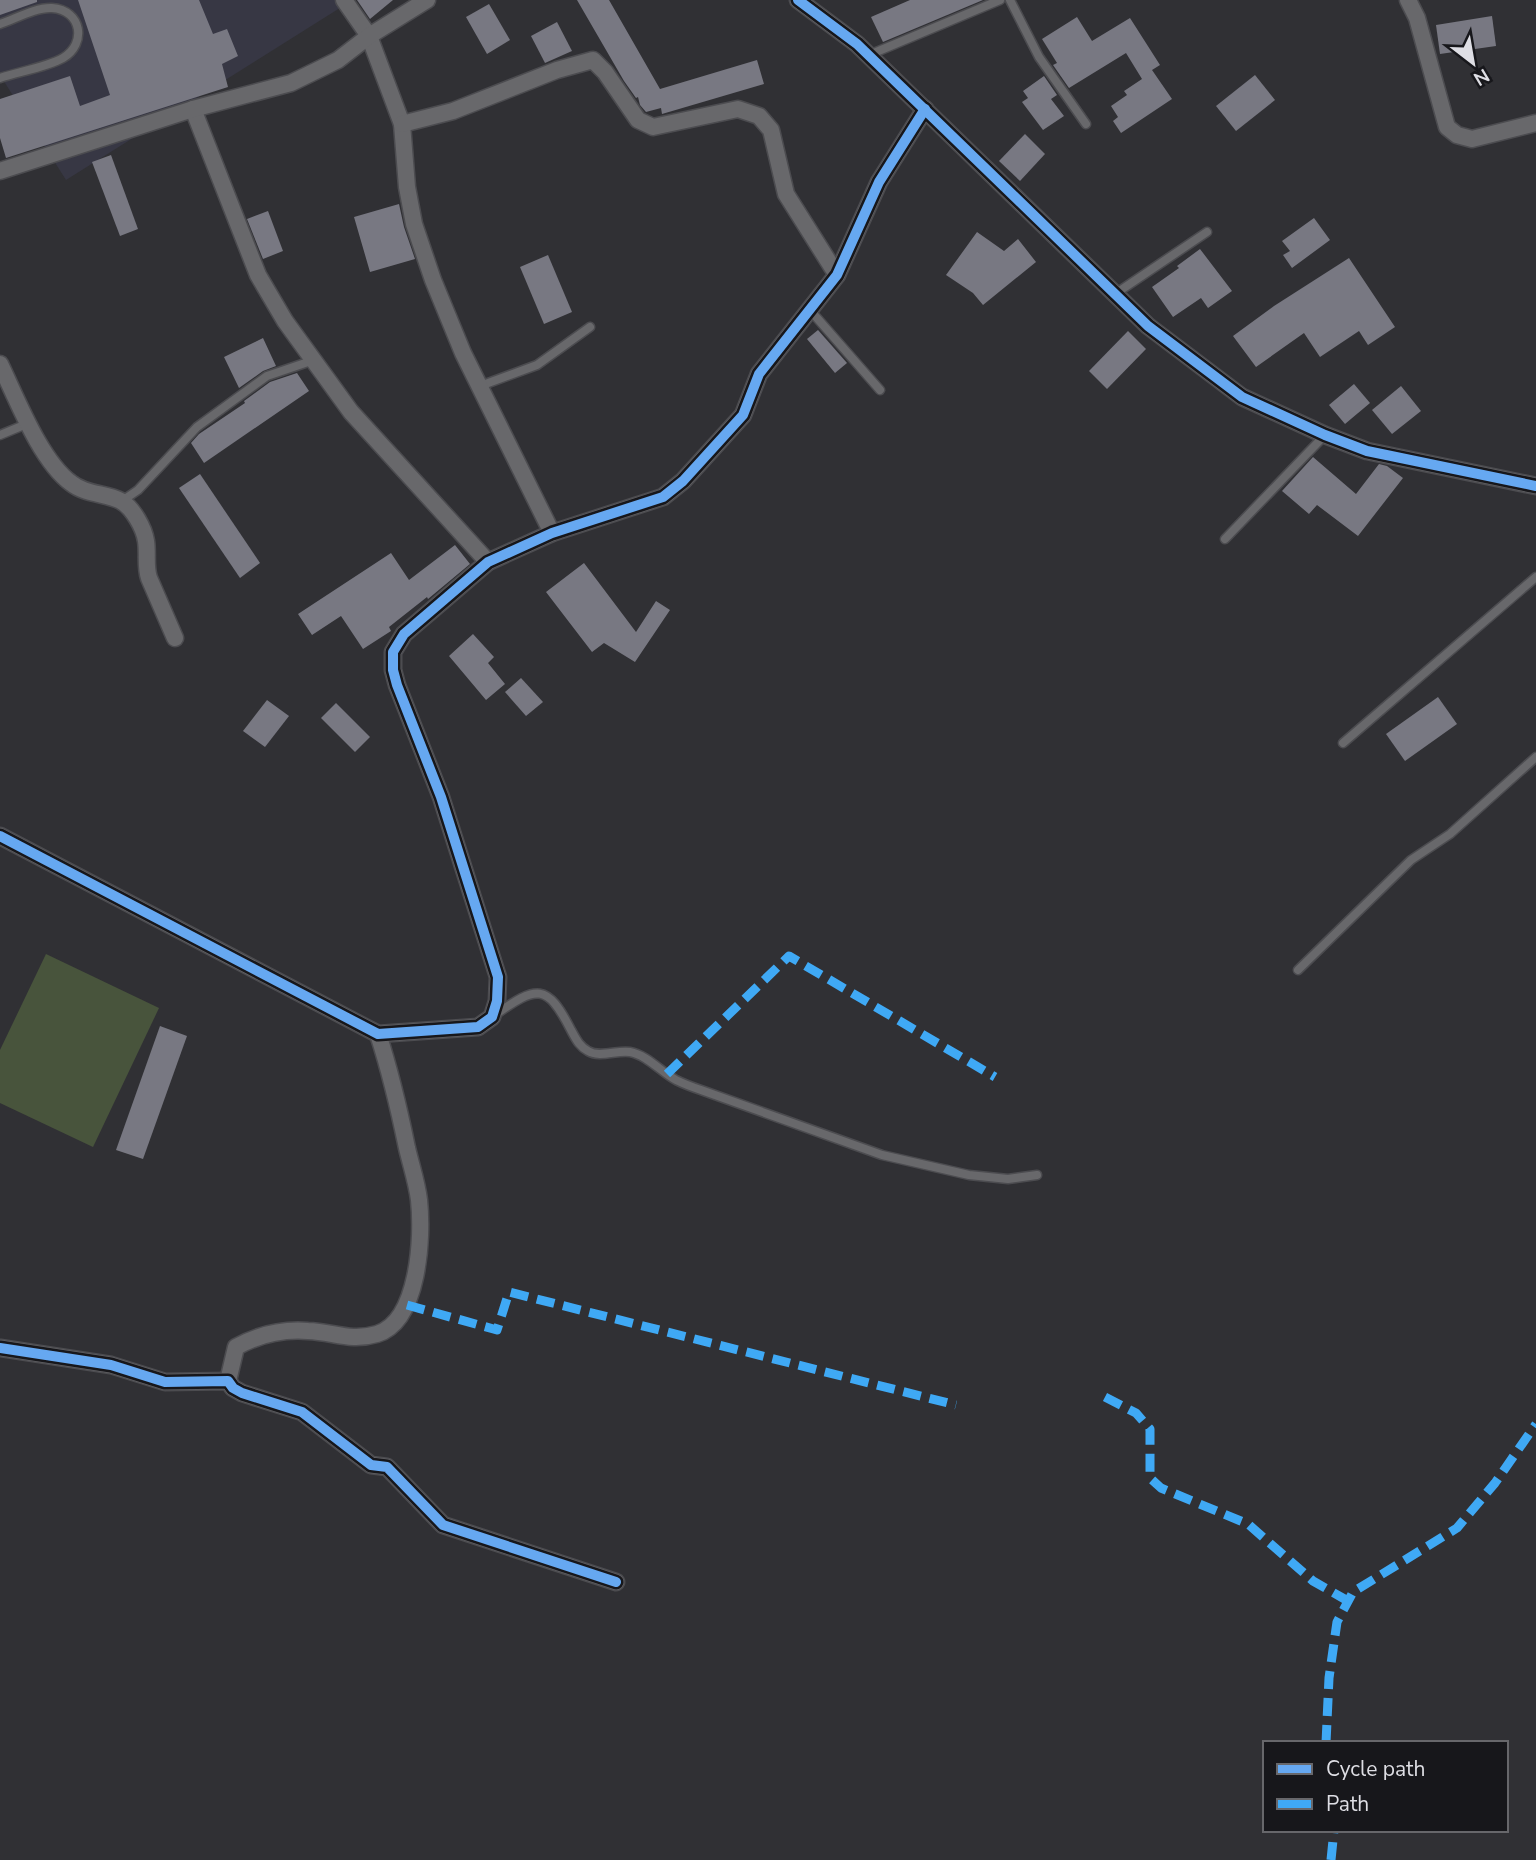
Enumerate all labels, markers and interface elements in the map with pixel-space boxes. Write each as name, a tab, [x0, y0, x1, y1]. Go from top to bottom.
north arrow	[1438, 28, 1508, 98]
text: N	[1468, 62, 1494, 92]
legend	[1263, 1741, 1508, 1832]
text: Cycle path	[1326, 1755, 1425, 1783]
text: Path	[1326, 1790, 1369, 1818]

